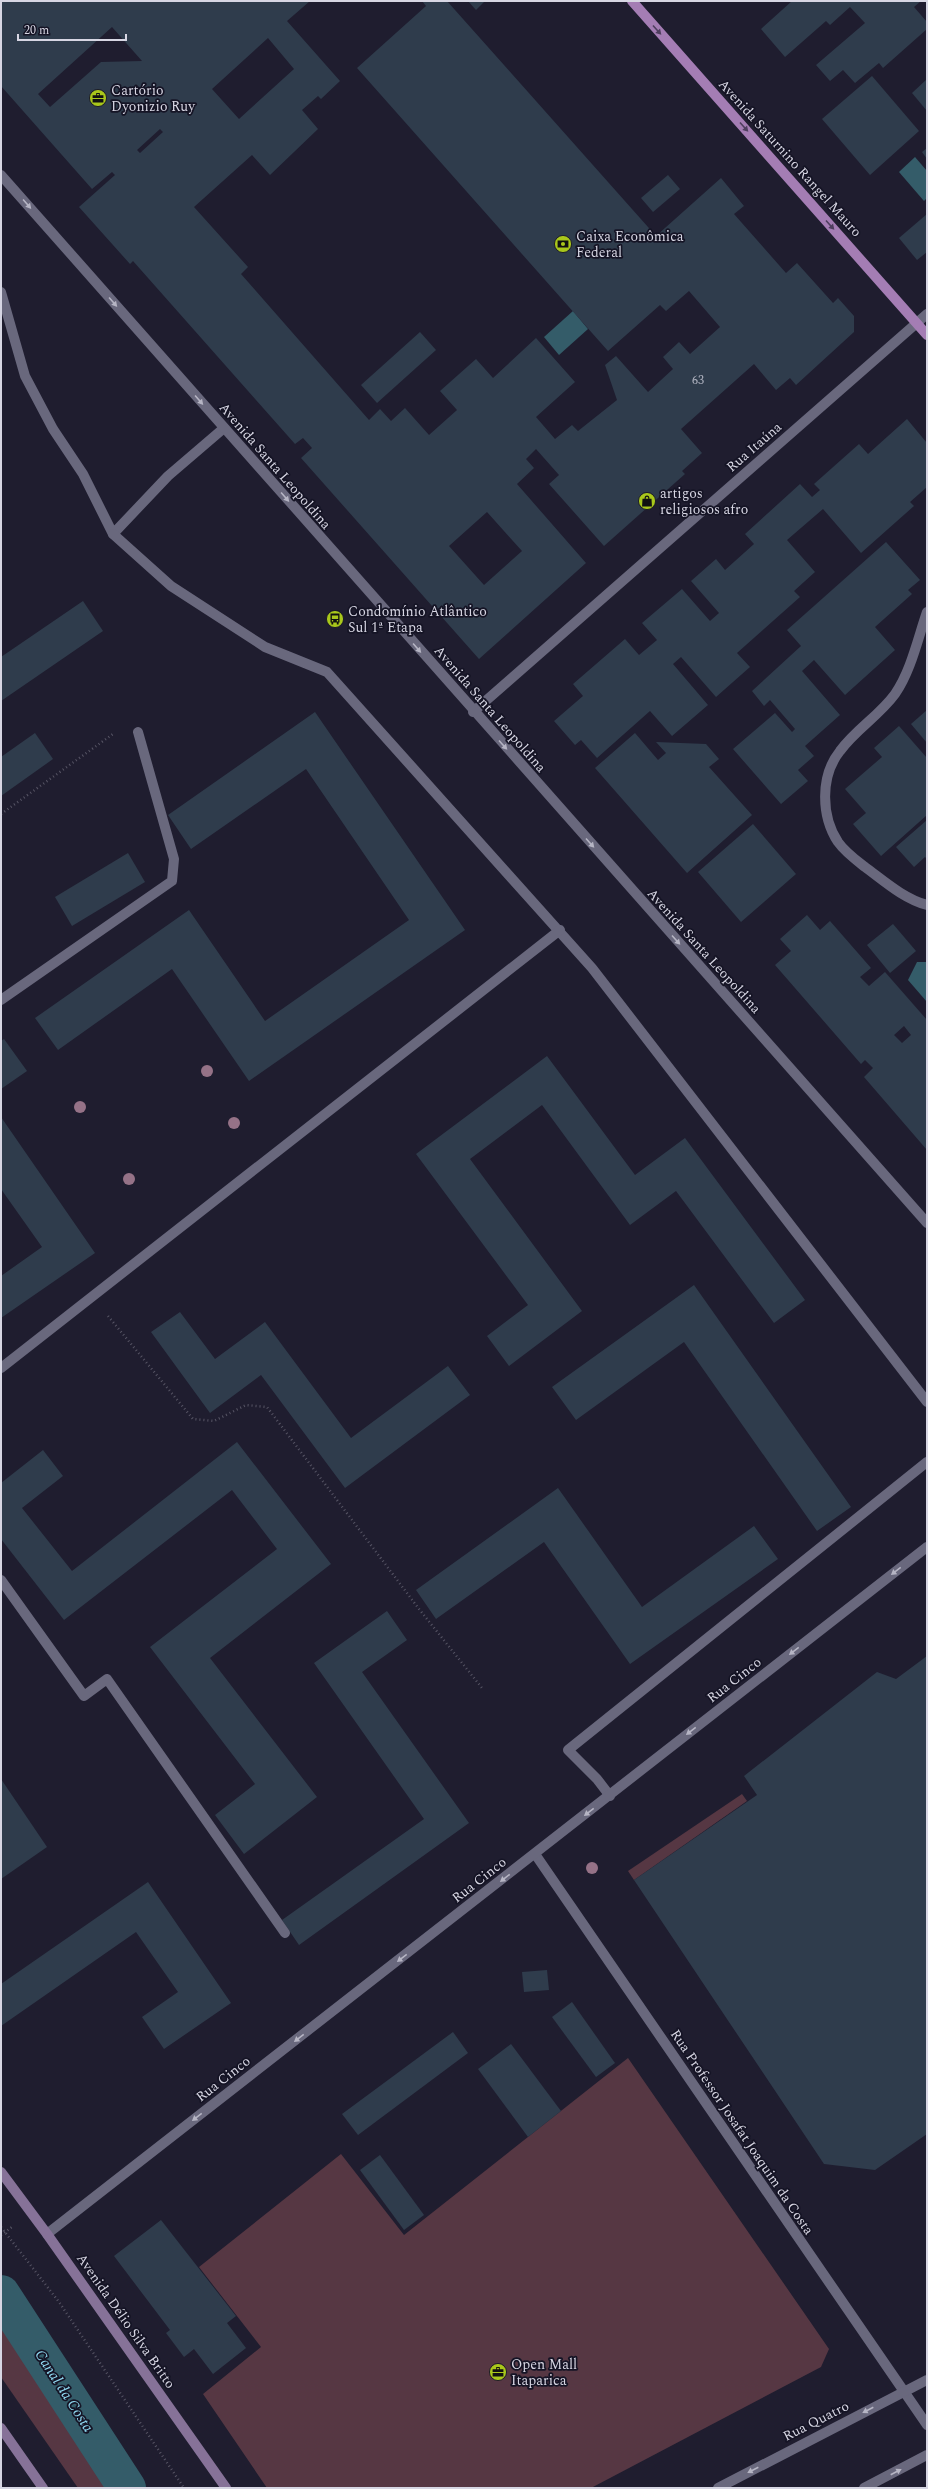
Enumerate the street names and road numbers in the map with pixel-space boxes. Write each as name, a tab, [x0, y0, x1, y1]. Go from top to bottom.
street label: Avenida Saturnino Rangel Mauro	[713, 74, 867, 242]
street label: Avenida Santa Leopoldina	[214, 398, 336, 534]
street label: Rua Itaúna	[722, 417, 786, 477]
street label: Avenida Santa Leopoldina	[429, 641, 551, 777]
street label: Avenida Santa Leopoldina	[642, 884, 766, 1018]
street label: Rua Cinco	[702, 1652, 766, 1708]
street label: Rua Cinco	[447, 1852, 511, 1908]
street label: Rua Professor Josafat Joaquim da Costa	[665, 2025, 819, 2239]
street label: Rua Cinco	[191, 2051, 255, 2107]
street label: Avenida Délio Silva Britto	[71, 2249, 181, 2393]
street label: Rua Quatro	[779, 2395, 853, 2447]

